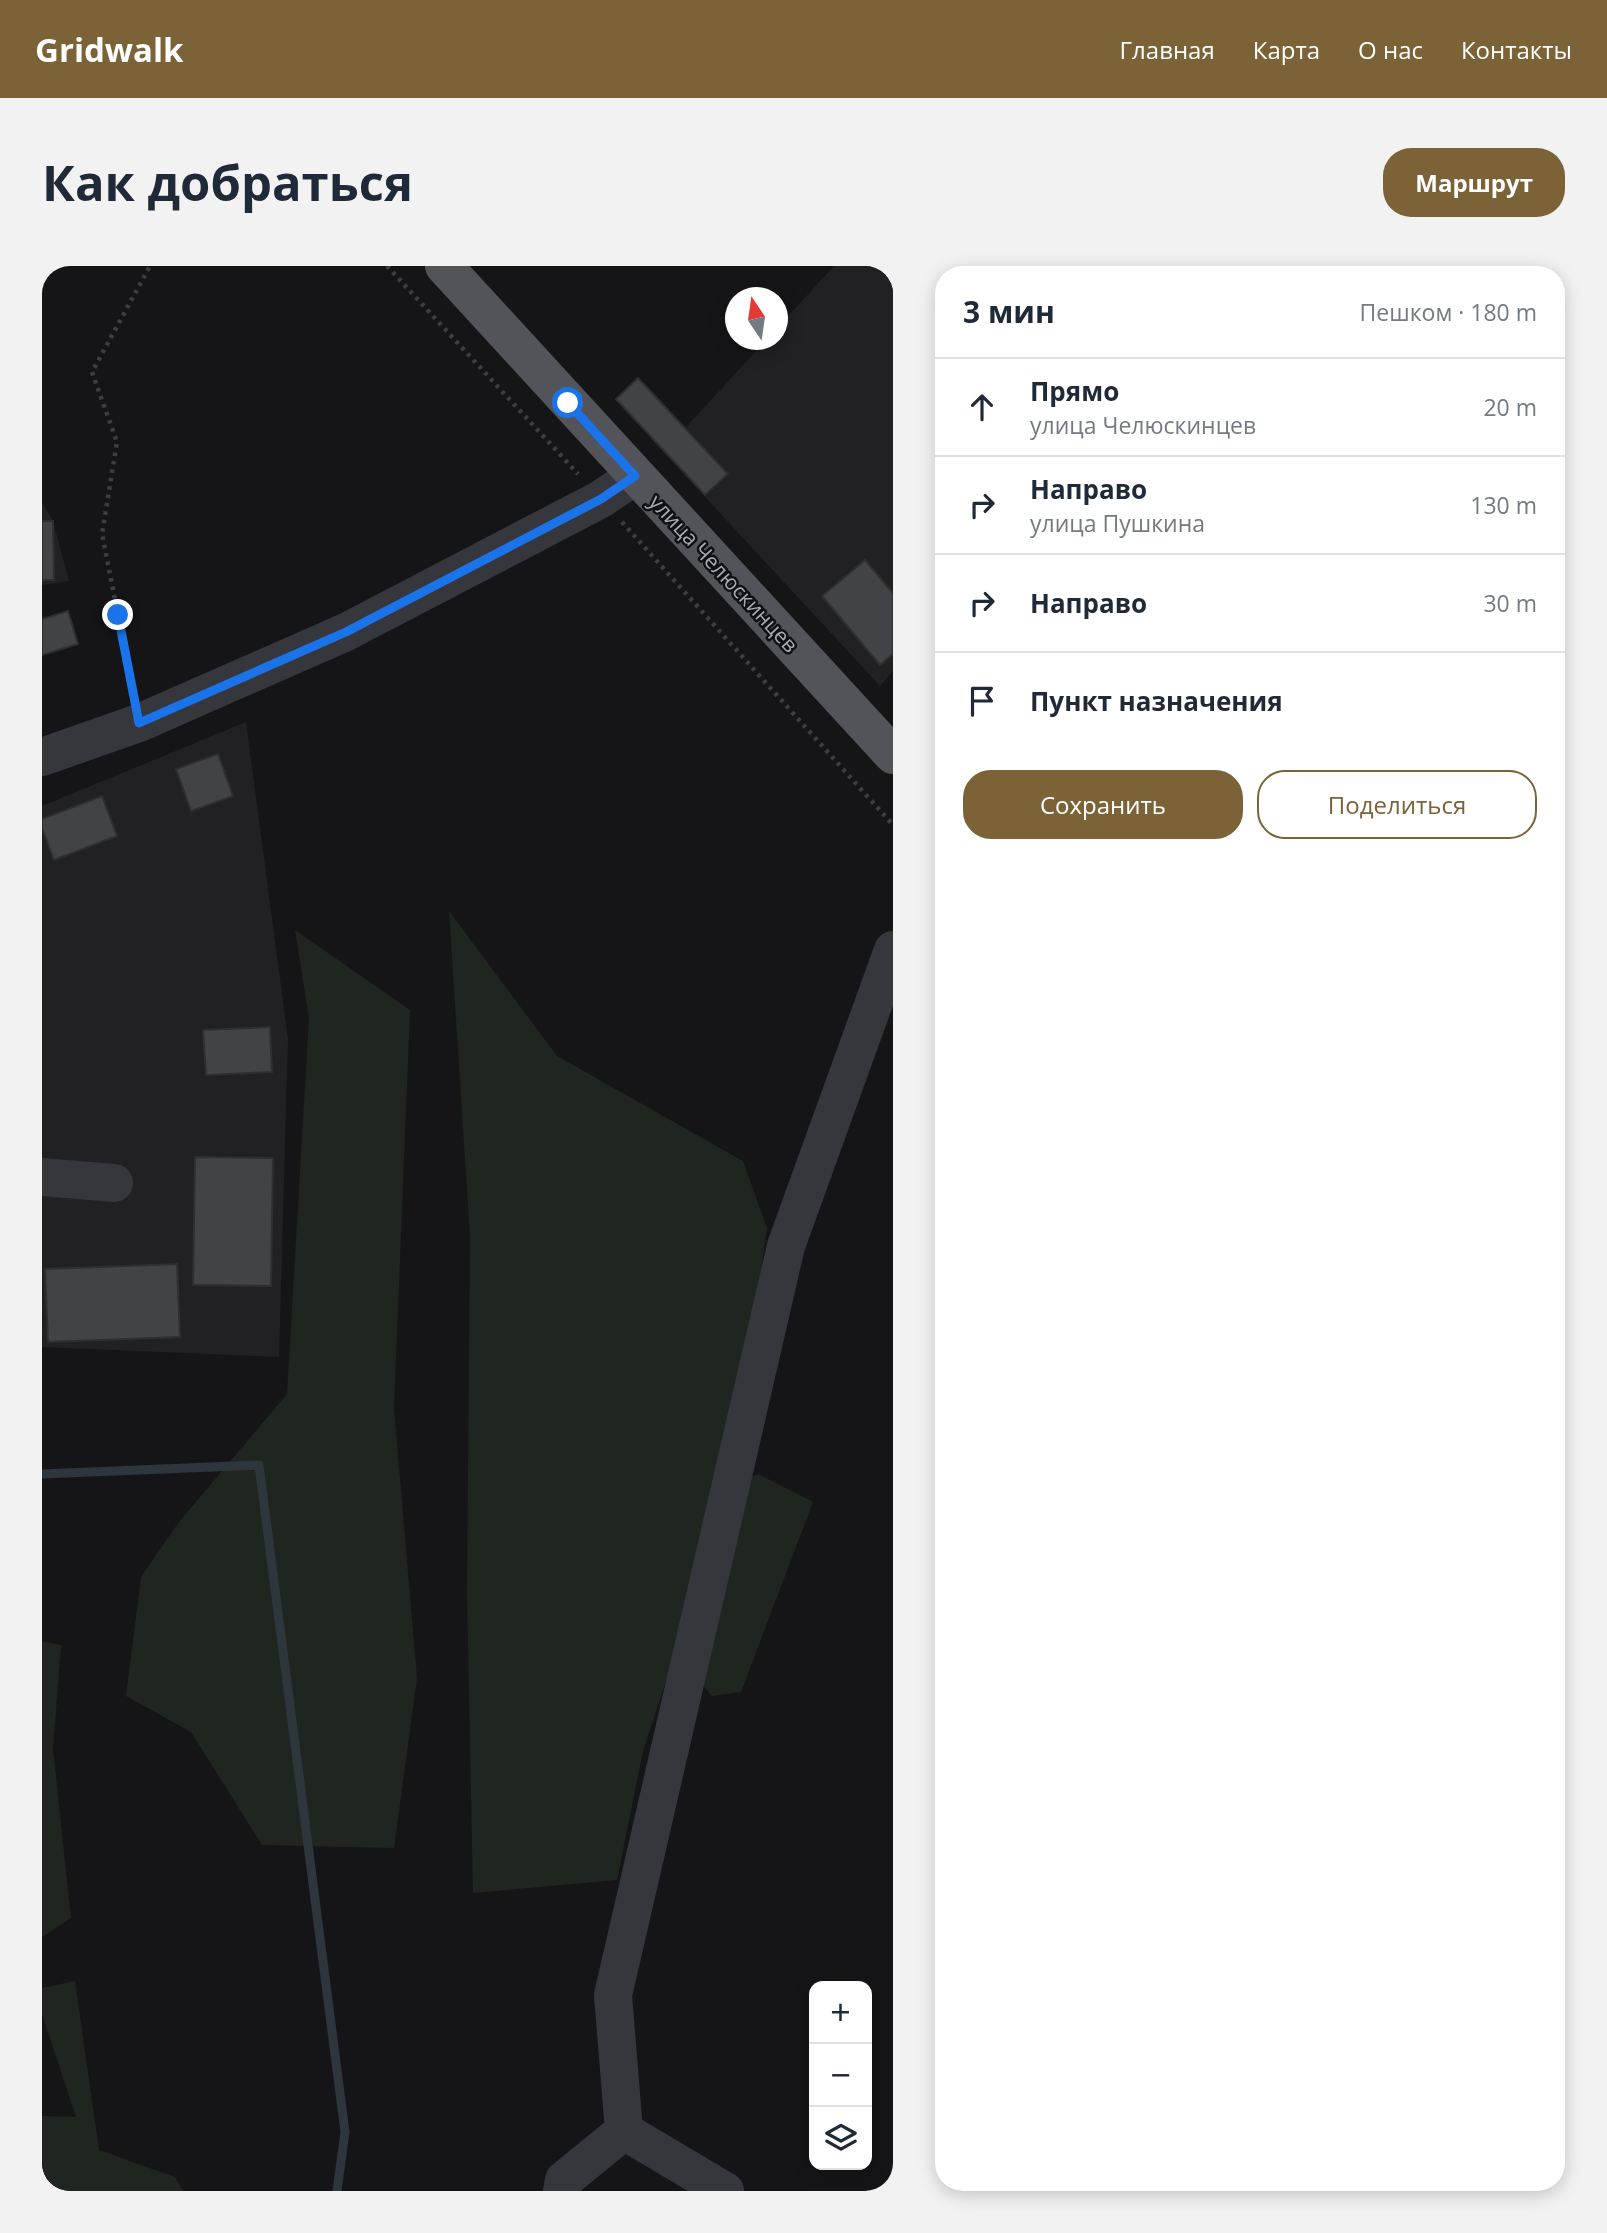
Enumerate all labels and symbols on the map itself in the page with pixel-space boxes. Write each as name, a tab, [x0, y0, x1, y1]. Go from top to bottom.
north arrow	[725, 287, 788, 350]
route start	[552, 387, 583, 418]
street label: улица Челюскинцев	[643, 488, 805, 658]
route end	[102, 599, 133, 630]

